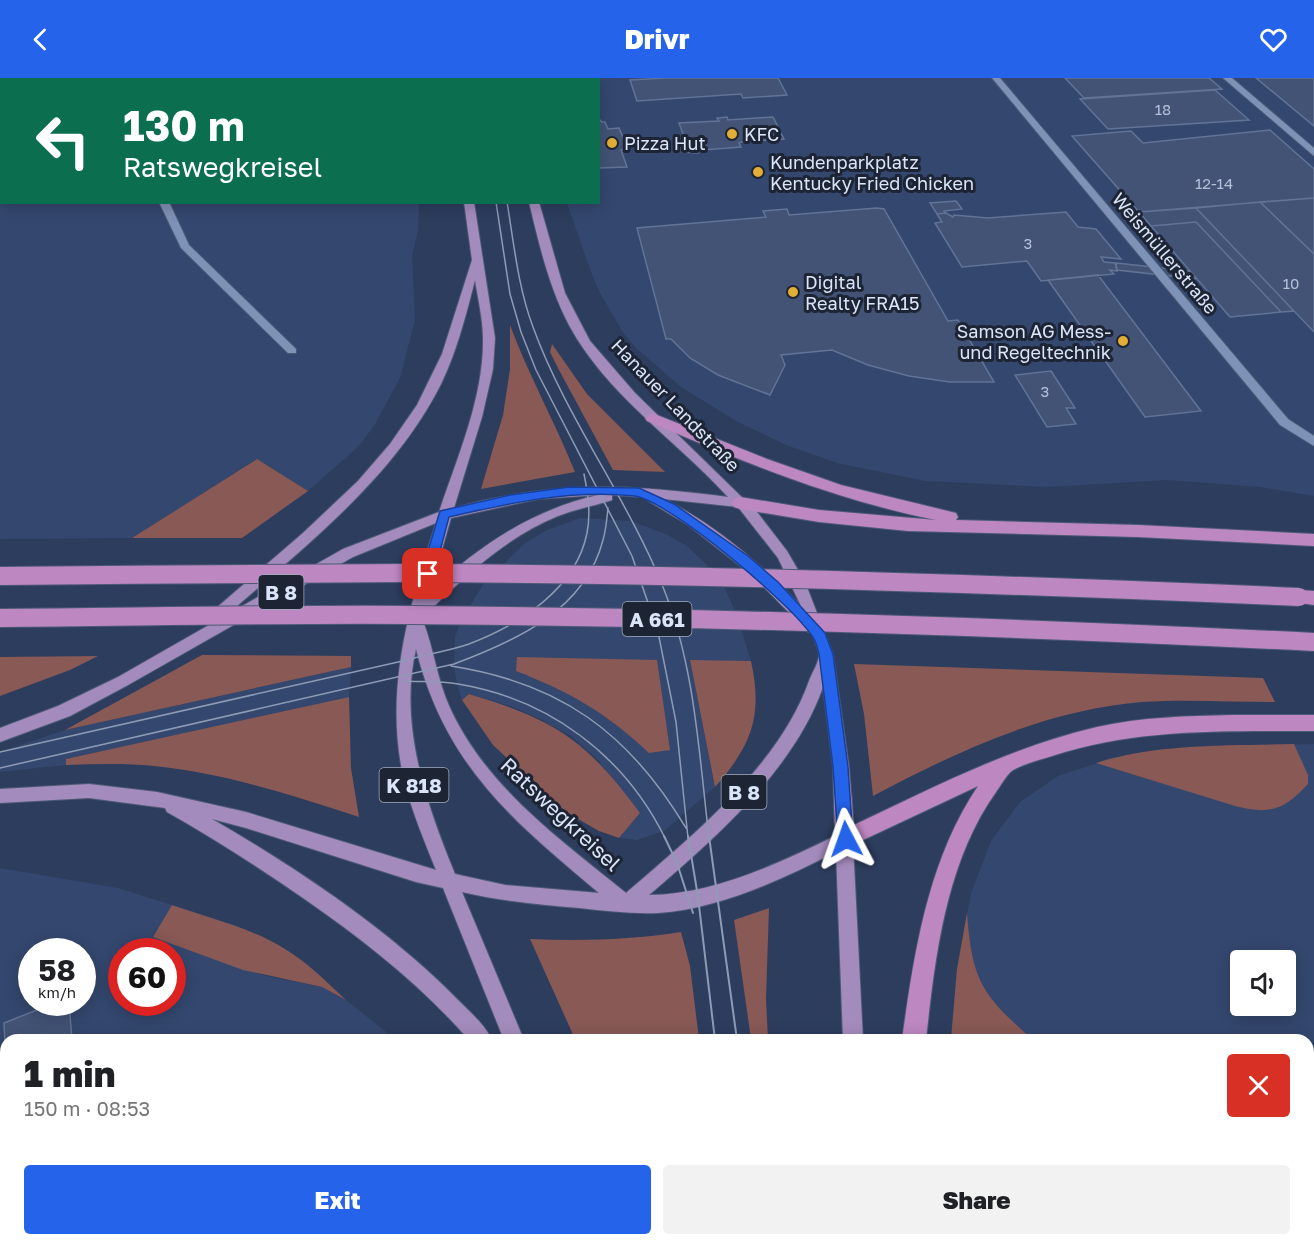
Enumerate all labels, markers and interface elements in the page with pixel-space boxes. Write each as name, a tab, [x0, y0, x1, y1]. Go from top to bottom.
icon: back	[24, 23, 57, 56]
text: Drivr	[624, 23, 690, 55]
icon: heart	[1257, 23, 1290, 56]
text: 130 m	[123, 100, 245, 150]
house number: 18	[1155, 100, 1171, 118]
icon: left	[24, 102, 102, 180]
place label: KFC	[744, 123, 779, 145]
marker: KFC	[725, 127, 739, 141]
place label: Pizza Hut	[624, 132, 706, 154]
marker: Pizza Hut	[605, 136, 619, 150]
text: Ratswegkreisel	[123, 151, 322, 183]
place label: Kundenparkplatz Kentucky Fried Chicken	[770, 151, 974, 194]
marker: Kundenparkplatz Kentucky Fried Chicken	[751, 165, 765, 179]
house number: 12-14	[1195, 174, 1233, 192]
street label: Weismüllerstraße	[1108, 188, 1222, 318]
house number: 3	[1024, 234, 1032, 252]
place label: Digital Realty FRA15	[805, 271, 919, 314]
house number: 10	[1283, 274, 1299, 292]
marker: Digital Realty FRA15	[786, 285, 800, 299]
place label: Samson AG Mess- und Regeltechnik	[957, 320, 1111, 363]
street label: Hanauer Landstraße	[607, 334, 745, 476]
marker: Samson AG Mess- und Regeltechnik	[1116, 334, 1130, 348]
house number: 3	[1041, 382, 1049, 400]
pin	[402, 548, 453, 599]
icon: arrive	[411, 557, 444, 590]
road number: B 8	[258, 575, 304, 609]
road number: A 661	[622, 602, 692, 636]
street label: Ratswegkreisel	[496, 752, 626, 876]
road number: K 818	[380, 768, 448, 802]
road number: B 8	[722, 775, 766, 809]
position arrow	[814, 807, 878, 871]
speed limit sign: 60	[108, 938, 186, 1016]
map controls	[1230, 950, 1296, 1016]
button: sound	[1230, 950, 1296, 1016]
text: 58	[38, 952, 76, 988]
text: km/h	[38, 983, 76, 1001]
text: 1 min	[24, 1052, 115, 1095]
button: close	[1227, 1054, 1290, 1117]
text: 150 m · 08:53	[24, 1096, 150, 1120]
button: Exit	[24, 1165, 651, 1234]
button: Share	[663, 1165, 1290, 1234]

